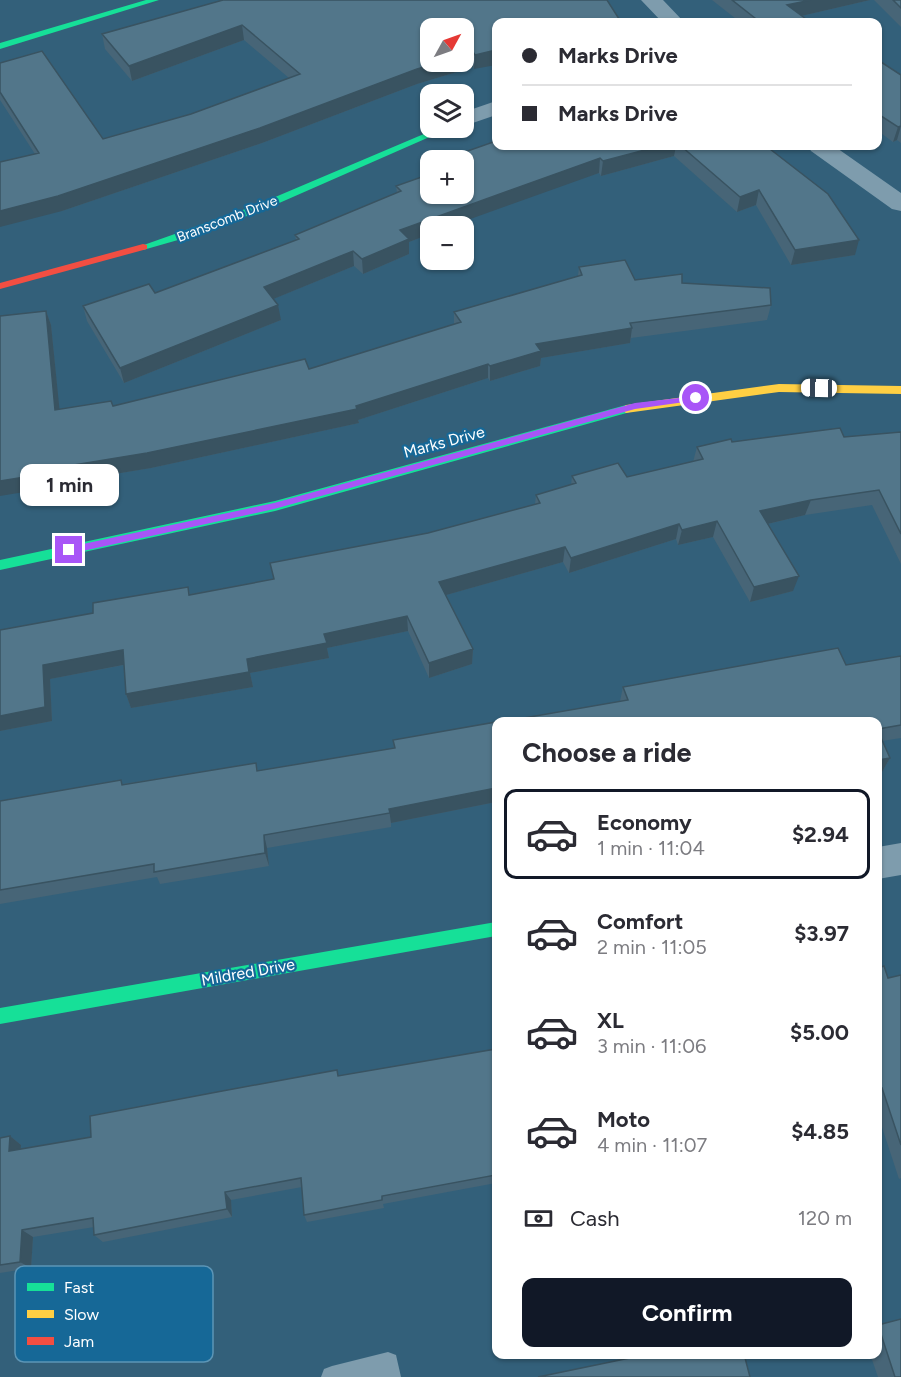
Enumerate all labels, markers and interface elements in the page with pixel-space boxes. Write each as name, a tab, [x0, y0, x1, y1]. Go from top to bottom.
north arrow	[420, 18, 474, 72]
map controls	[420, 18, 474, 270]
text: Marks Drive	[558, 42, 678, 69]
button: layers	[420, 84, 474, 138]
text: Marks Drive	[558, 100, 678, 127]
button: +	[420, 150, 474, 204]
street label: Branscomb Drive	[174, 192, 280, 246]
button: −	[420, 216, 474, 270]
car	[801, 379, 837, 397]
route start	[682, 384, 709, 411]
street label: Marks Drive	[401, 422, 487, 462]
callout: 1 min	[20, 463, 118, 505]
text: 1 min	[46, 473, 93, 497]
route end	[55, 536, 82, 563]
text: Choose a ride	[522, 736, 691, 769]
icon: car	[525, 807, 579, 861]
text: Economy	[597, 809, 692, 836]
text: $2.94	[792, 821, 849, 848]
text: 1 min · 11:04	[597, 836, 705, 860]
icon: car	[525, 906, 579, 960]
text: Comfort	[597, 908, 683, 935]
text: $3.97	[794, 920, 849, 947]
text: 2 min · 11:05	[597, 935, 707, 959]
street label: Mildred Drive	[200, 954, 296, 990]
icon: car	[525, 1005, 579, 1059]
text: XL	[597, 1007, 624, 1034]
text: $5.00	[790, 1019, 849, 1046]
text: 3 min · 11:06	[597, 1034, 706, 1058]
icon: car	[525, 1104, 579, 1158]
text: Moto	[597, 1106, 650, 1133]
text: $4.85	[791, 1118, 849, 1145]
text: 4 min · 11:07	[597, 1133, 707, 1157]
icon: cash	[522, 1202, 555, 1235]
text: Cash	[570, 1205, 620, 1232]
text: 120 m	[798, 1206, 852, 1230]
legend	[15, 1266, 213, 1362]
text: Fast	[64, 1278, 94, 1297]
button: Confirm	[522, 1278, 852, 1347]
text: Slow	[64, 1305, 99, 1324]
text: Jam	[64, 1332, 94, 1351]

